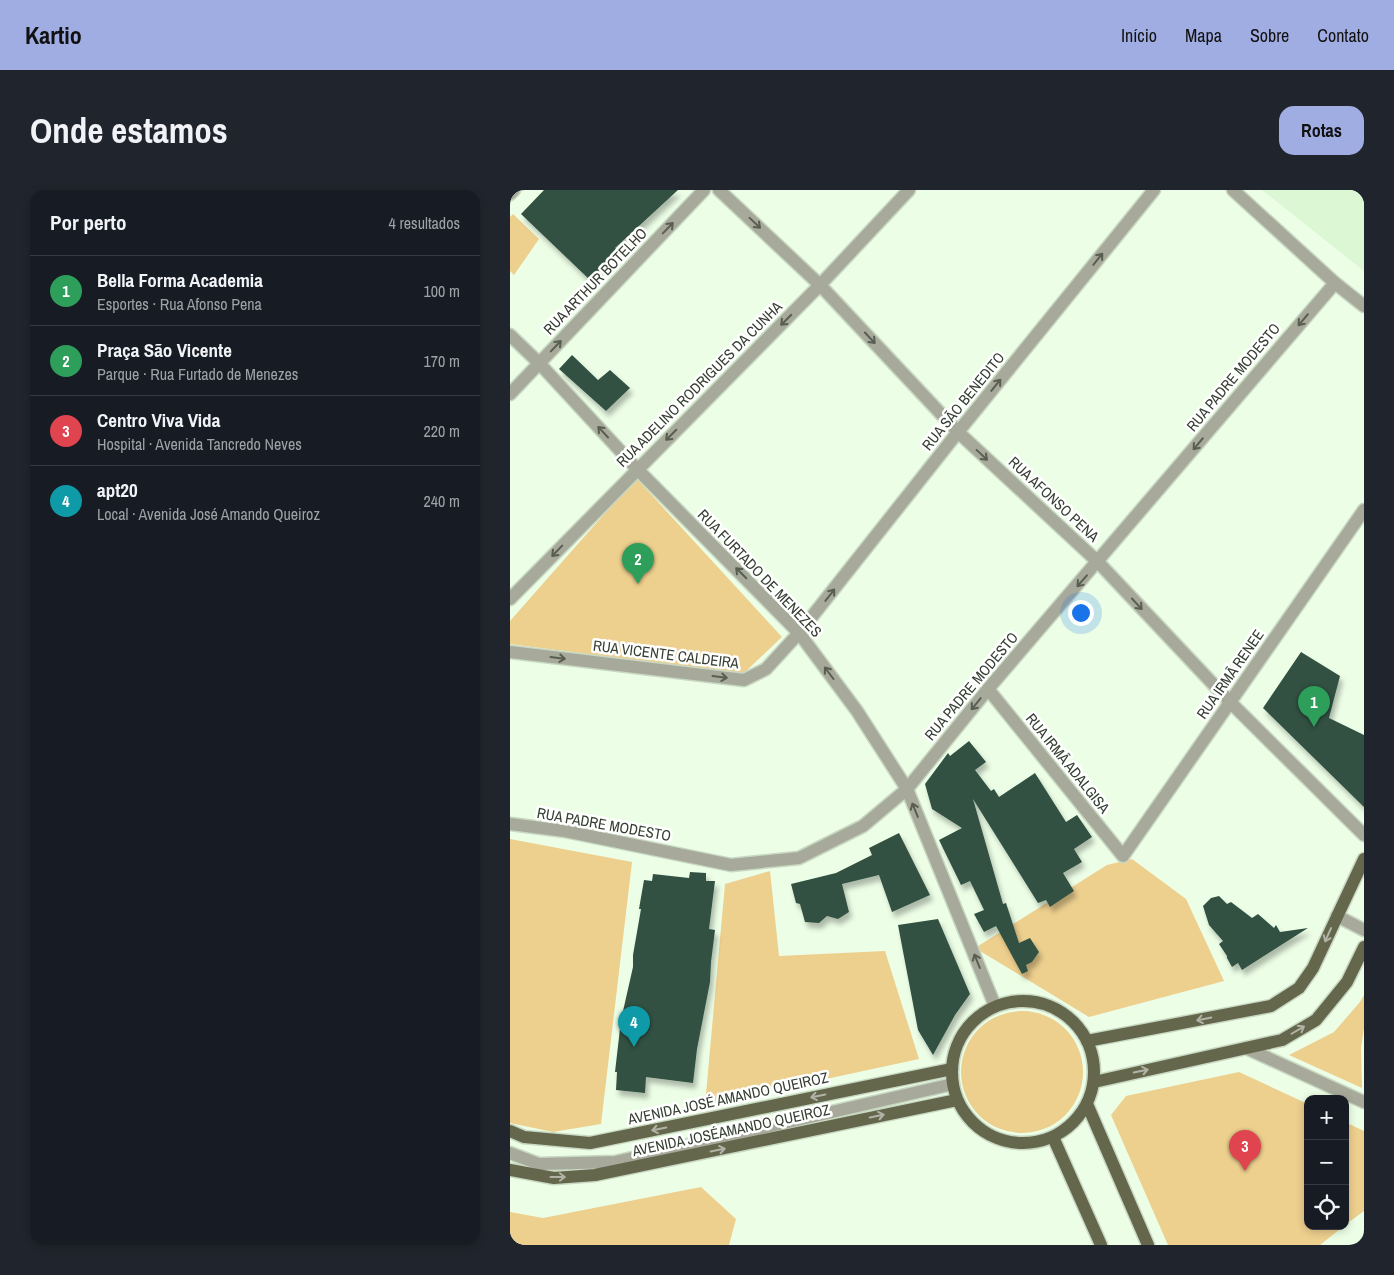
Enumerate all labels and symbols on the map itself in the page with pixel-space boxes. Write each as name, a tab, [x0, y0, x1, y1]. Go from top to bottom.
one-way arrow	[748, 217, 761, 229]
one-way arrow	[662, 222, 674, 235]
street label: RUA ARTHUR BOTELHO	[538, 223, 652, 339]
one-way arrow	[1092, 253, 1103, 266]
street label: RUA ADELINO RODRIGUES DA CUNHA	[611, 296, 787, 472]
one-way arrow	[780, 313, 792, 325]
one-way arrow	[1298, 313, 1309, 326]
street label: RUA PADRE MODESTO	[1181, 318, 1285, 436]
one-way arrow	[864, 332, 876, 344]
one-way arrow	[550, 340, 562, 352]
street label: RUA SÃO BENEDITO	[917, 347, 1009, 455]
one-way arrow	[990, 379, 1001, 392]
one-way arrow	[597, 425, 609, 438]
one-way arrow	[665, 429, 677, 441]
one-way arrow	[1193, 437, 1204, 450]
one-way arrow	[976, 449, 989, 461]
street label: RUA AFONSO PENA	[1004, 451, 1104, 547]
street label: RUA FURTADO DE MENEZES	[693, 504, 827, 642]
pin: 2	[622, 543, 654, 584]
one-way arrow	[551, 545, 563, 557]
one-way arrow	[735, 567, 747, 580]
one-way arrow	[1076, 574, 1087, 587]
one-way arrow	[824, 589, 835, 602]
one-way arrow	[1131, 598, 1143, 610]
your location	[1068, 600, 1094, 626]
street label: RUA IRMÃ RENEE	[1191, 625, 1269, 723]
street label: RUA PADRE MODESTO	[919, 627, 1023, 745]
street label: RUA VICENTE CALDEIRA	[592, 635, 741, 673]
one-way arrow	[550, 653, 566, 663]
one-way arrow	[824, 666, 834, 680]
one-way arrow	[711, 672, 727, 682]
pin: 1	[1298, 686, 1330, 727]
one-way arrow	[970, 697, 981, 710]
street label: RUA IRMÃ ADALGISA	[1021, 709, 1115, 818]
street label: RUA PADRE MODESTO	[535, 802, 673, 846]
one-way arrow	[910, 803, 919, 818]
one-way arrow	[1323, 927, 1333, 942]
one-way arrow	[971, 954, 981, 969]
pin: 4	[618, 1006, 650, 1047]
one-way arrow	[1196, 1014, 1212, 1024]
one-way arrow	[1290, 1025, 1304, 1035]
street label: AVENIDA JOSÉ AMANDO QUEIROZ	[625, 1066, 831, 1130]
one-way arrow	[1133, 1066, 1149, 1075]
one-way arrow	[811, 1092, 827, 1102]
street label: AVENIDA JOSÉAMANDO QUEIROZ	[629, 1099, 832, 1161]
one-way arrow	[868, 1111, 884, 1121]
one-way arrow	[651, 1125, 667, 1135]
pin: 3	[1229, 1130, 1261, 1171]
one-way arrow	[709, 1144, 725, 1154]
one-way arrow	[550, 1172, 566, 1182]

